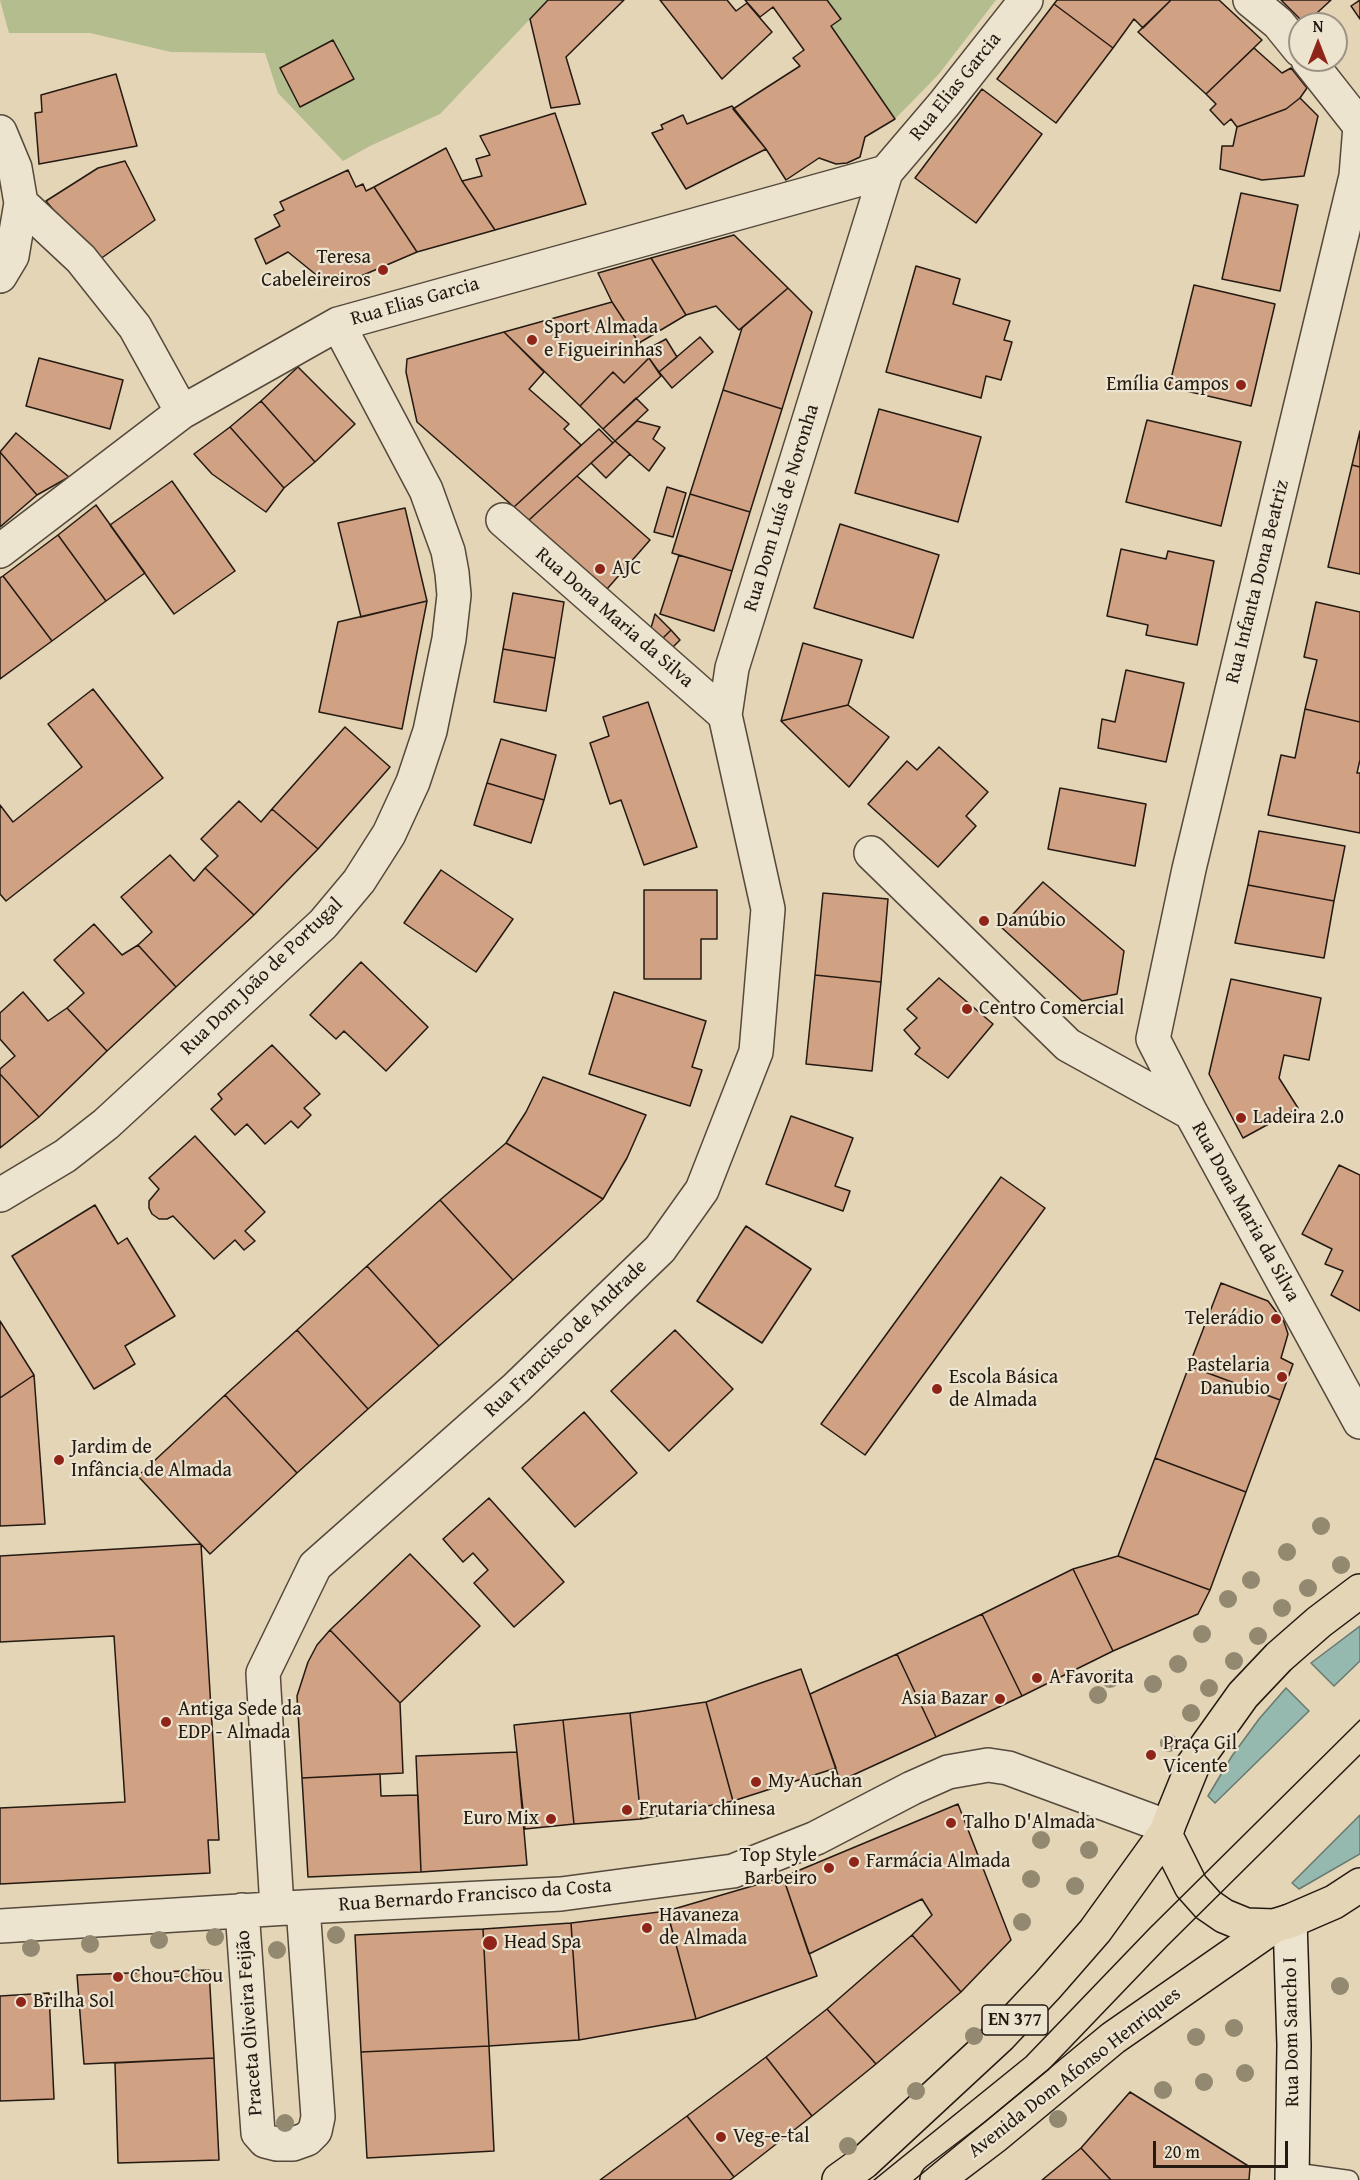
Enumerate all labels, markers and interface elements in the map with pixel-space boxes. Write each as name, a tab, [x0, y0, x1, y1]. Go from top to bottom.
north arrow	[1288, 12, 1348, 72]
text: N	[1313, 14, 1323, 38]
street label: Rua Elias Garcia	[905, 28, 1007, 146]
place label: Teresa Cabeleireiros	[261, 246, 371, 293]
marker: Teresa Cabeleireiros	[376, 263, 390, 277]
street label: Rua Elias Garcia	[348, 272, 482, 332]
place label: Sport Almada e Figueirinhas	[544, 316, 663, 363]
marker: Sport Almada e Figueirinhas	[525, 333, 539, 347]
place label: Emília Campos	[1106, 373, 1229, 397]
marker: Emília Campos	[1234, 378, 1248, 392]
street label: Rua Dom Luís de Noronha	[739, 401, 825, 615]
street label: Rua Infanta Dona Beatriz	[1221, 478, 1295, 686]
street label: Rua Dona Maria da Silva	[530, 543, 698, 693]
place label: AJC	[612, 557, 641, 581]
marker: AJC	[593, 562, 607, 576]
street label: Rua Dom João de Portugal	[176, 893, 348, 1061]
place label: Danúbio	[996, 909, 1066, 933]
marker: Danúbio	[977, 914, 991, 928]
place label: Centro Comercial	[979, 997, 1124, 1021]
marker: Centro Comercial	[960, 1002, 974, 1016]
place label: Ladeira 2.0	[1253, 1106, 1344, 1130]
marker: Ladeira 2.0	[1234, 1111, 1248, 1125]
street label: Rua Dona Maria da Silva	[1186, 1118, 1304, 1306]
street label: Rua Francisco de Andrade	[480, 1255, 652, 1423]
place label: Telerádio	[1185, 1307, 1264, 1331]
marker: Telerádio	[1269, 1312, 1283, 1326]
place label: Pastelaria Danubio	[1187, 1354, 1270, 1401]
place label: Escola Básica de Almada	[949, 1366, 1058, 1413]
marker: Pastelaria Danubio	[1275, 1370, 1289, 1384]
marker: Escola Básica de Almada	[930, 1382, 944, 1396]
place label: Jardim de Infância de Almada	[71, 1436, 232, 1483]
marker: Jardim de Infância de Almada	[52, 1453, 66, 1467]
place label: A Favorita	[1049, 1666, 1134, 1690]
marker: A Favorita	[1030, 1671, 1044, 1685]
place label: Asia Bazar	[901, 1687, 988, 1711]
marker: Asia Bazar	[993, 1692, 1007, 1706]
place label: Antiga Sede da EDP - Almada	[178, 1698, 302, 1745]
marker: Antiga Sede da EDP - Almada	[159, 1715, 173, 1729]
place label: Praça Gil Vicente	[1163, 1732, 1237, 1779]
marker: Praça Gil Vicente	[1144, 1748, 1158, 1762]
place label: My Auchan	[768, 1770, 862, 1794]
marker: My Auchan	[749, 1775, 763, 1789]
place label: Frutaria chinesa	[639, 1798, 775, 1822]
marker: Frutaria chinesa	[620, 1803, 634, 1817]
place label: Euro Mix	[463, 1807, 539, 1831]
place label: Talho D'Almada	[963, 1811, 1095, 1835]
marker: Euro Mix	[544, 1812, 558, 1826]
marker: Talho D'Almada	[944, 1816, 958, 1830]
place label: Top Style Barbeiro	[739, 1844, 817, 1891]
place label: Farmácia Almada	[866, 1850, 1010, 1874]
marker: Farmácia Almada	[847, 1855, 861, 1869]
marker: Top Style Barbeiro	[822, 1861, 836, 1875]
street label: Rua Bernardo Francisco da Costa	[338, 1874, 612, 1918]
place label: Havaneza de Almada	[659, 1904, 747, 1951]
marker: Havaneza de Almada	[640, 1921, 654, 1935]
street label: Praceta Oliveira Feijão	[232, 1929, 268, 2117]
place label: Head Spa	[504, 1931, 581, 1955]
marker: Head Spa	[481, 1934, 499, 1952]
street label: Rua Dom Sancho I	[1279, 1957, 1305, 2107]
place label: Chou-Chou	[130, 1965, 223, 1989]
marker: Chou-Chou	[111, 1970, 125, 1984]
street label: Avenida Dom Afonso Henriques	[964, 1982, 1186, 2164]
place label: Brilha Sol	[33, 1990, 114, 2014]
marker: Brilha Sol	[14, 1995, 28, 2009]
road number: EN 377	[982, 2005, 1048, 2035]
place label: Veg-e-tal	[733, 2125, 809, 2149]
scale bar	[1156, 2129, 1291, 2167]
marker: Veg-e-tal	[714, 2130, 728, 2144]
text: 20 m	[1164, 2138, 1200, 2165]

